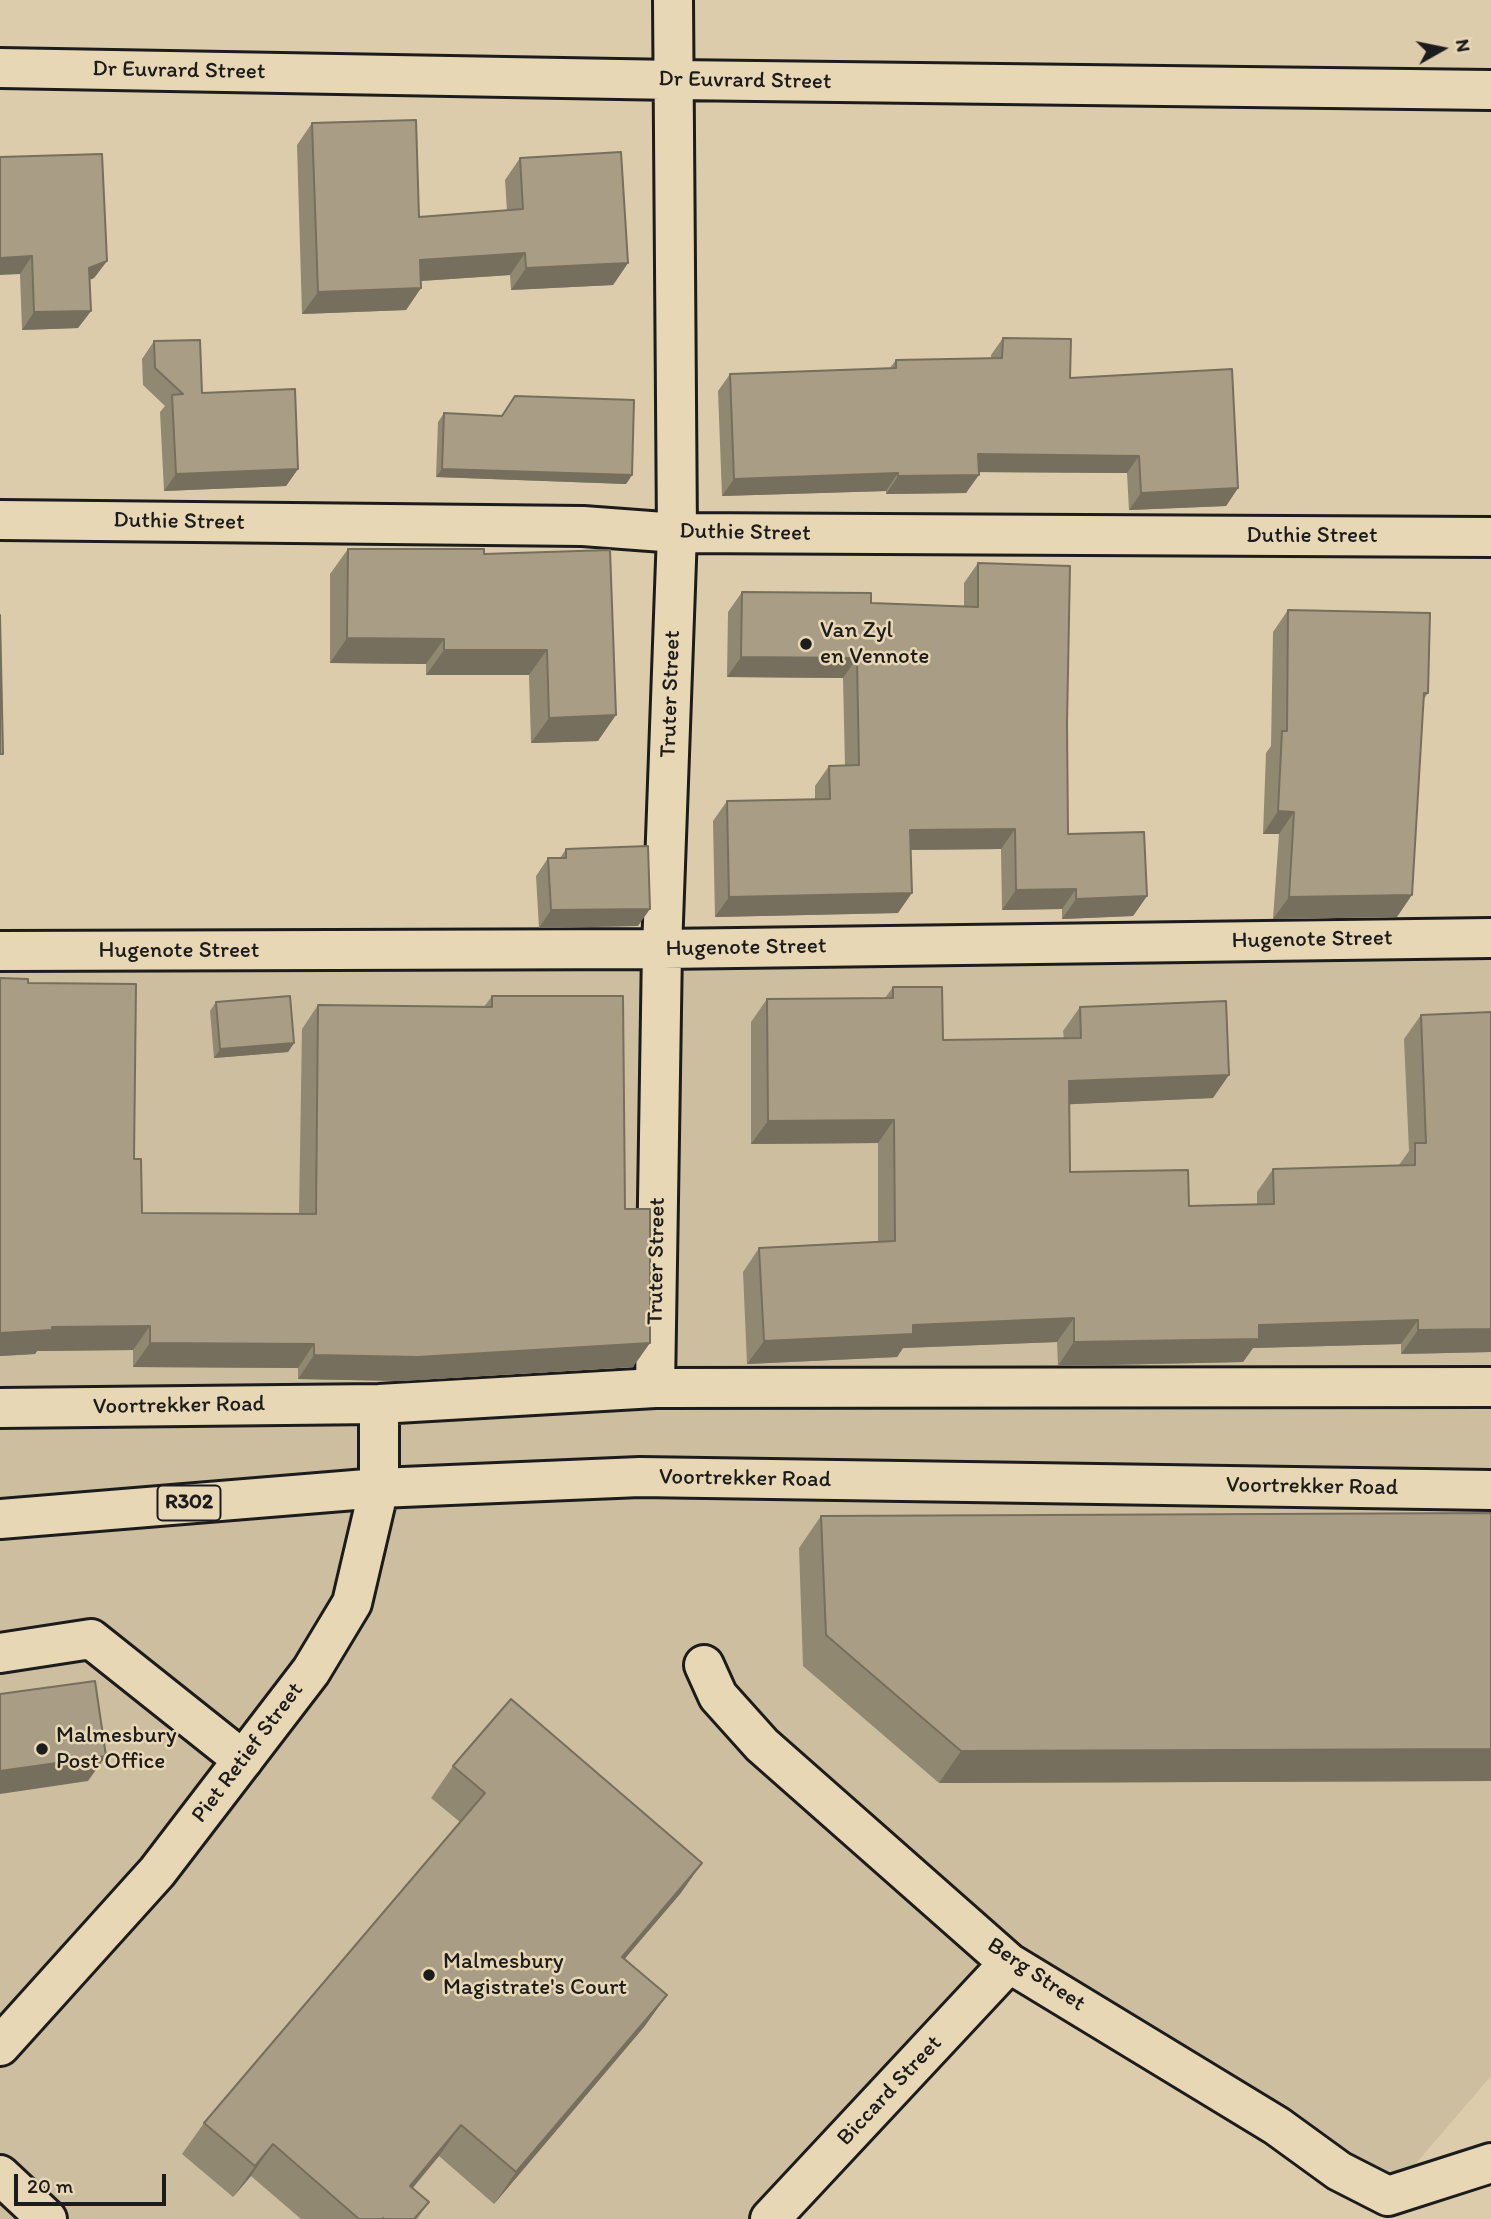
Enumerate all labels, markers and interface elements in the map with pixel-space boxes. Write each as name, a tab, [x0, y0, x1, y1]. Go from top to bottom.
north arrow	[1407, 14, 1477, 84]
text: N	[1451, 37, 1476, 54]
street label: Dr Euvrard Street	[92, 56, 266, 86]
street label: Dr Euvrard Street	[658, 66, 832, 96]
street label: Duthie Street	[113, 507, 245, 537]
street label: Duthie Street	[679, 518, 811, 548]
street label: Duthie Street	[1246, 522, 1378, 550]
place label: Van Zyl en Vennote	[820, 617, 929, 671]
street label: Truter Street	[655, 630, 687, 758]
marker: Van Zyl en Vennote	[798, 636, 814, 652]
street label: Hugenote Street	[1231, 925, 1393, 955]
street label: Hugenote Street	[665, 933, 827, 963]
street label: Hugenote Street	[99, 937, 259, 965]
street label: Truter Street	[642, 1197, 672, 1325]
street label: Voortrekker Road	[93, 1391, 265, 1421]
street label: Voortrekker Road	[659, 1464, 831, 1494]
street label: Voortrekker Road	[1226, 1472, 1398, 1502]
road number: R302	[158, 1486, 220, 1520]
street label: Piet Retief Street	[186, 1677, 310, 1829]
place label: Malmesbury Post Office	[56, 1722, 177, 1776]
marker: Malmesbury Post Office	[34, 1741, 50, 1757]
street label: Berg Street	[982, 1932, 1090, 2018]
place label: Malmesbury Magistrate's Court	[443, 1948, 627, 2002]
marker: Malmesbury Magistrate's Court	[421, 1967, 437, 1983]
street label: Biccard Street	[832, 2030, 948, 2152]
scale bar	[18, 2160, 170, 2204]
text: 20 m	[27, 2173, 73, 2198]

